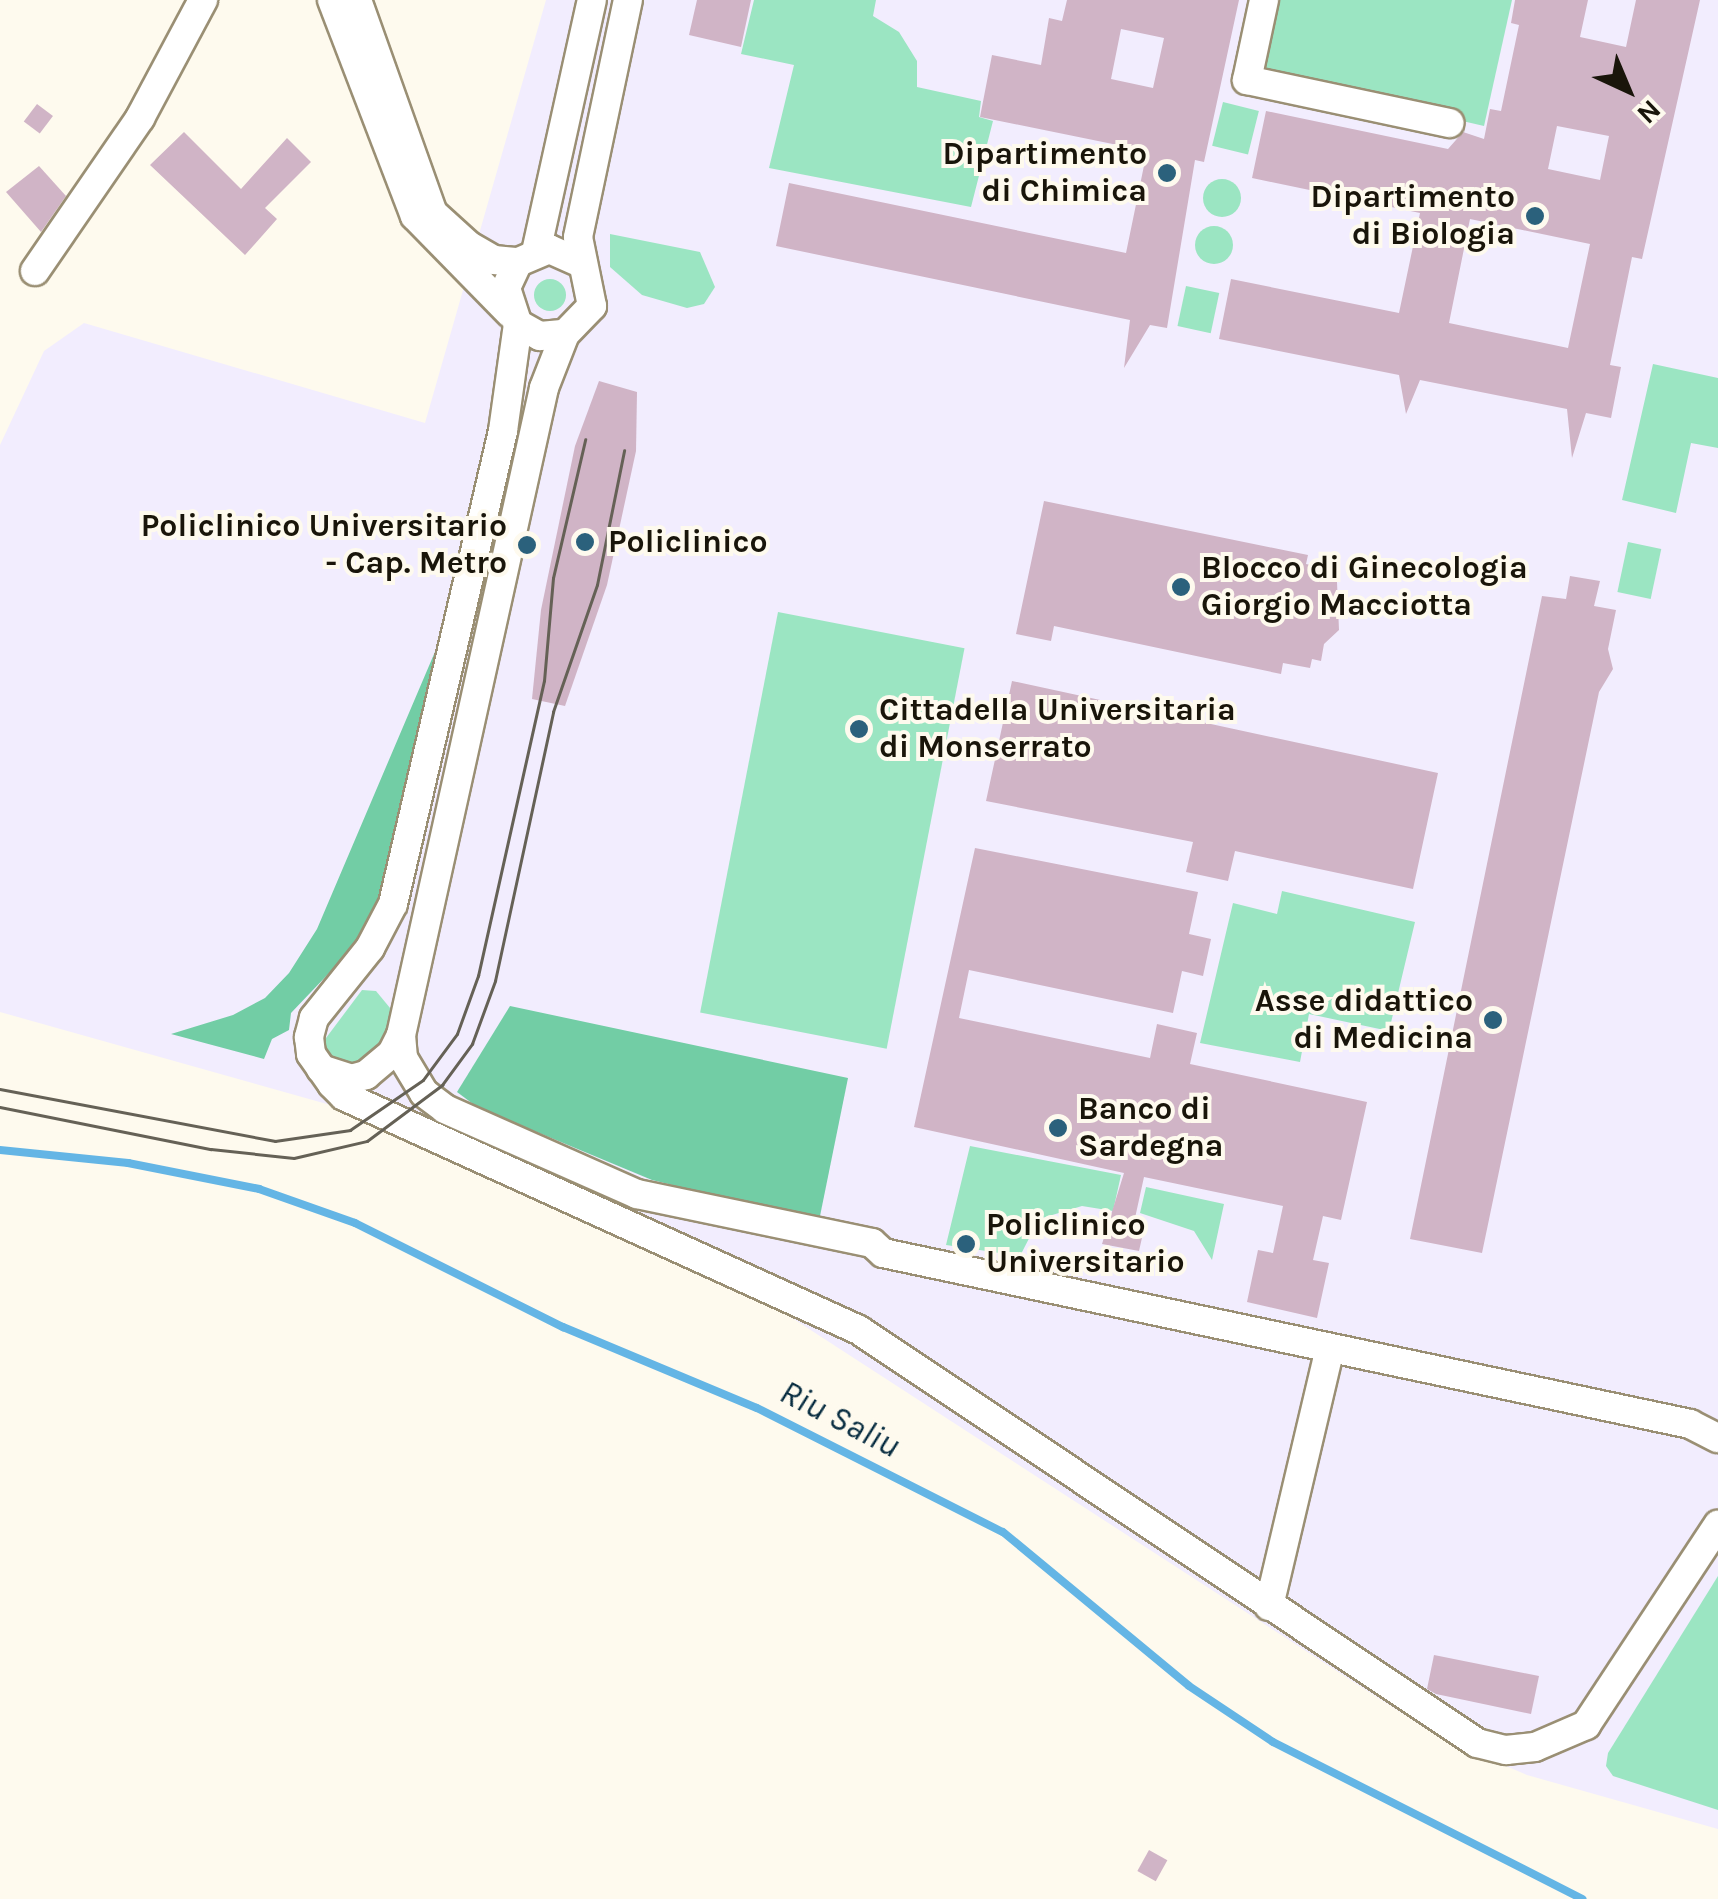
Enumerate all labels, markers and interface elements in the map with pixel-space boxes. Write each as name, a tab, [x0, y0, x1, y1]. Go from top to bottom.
north arrow	[1578, 40, 1678, 140]
text: N	[1631, 93, 1668, 131]
place label: Dipartimento di Chimica	[943, 136, 1147, 211]
marker: Dipartimento di Chimica	[1156, 162, 1178, 184]
place label: Dipartimento di Biologia	[1311, 179, 1515, 254]
marker: Dipartimento di Biologia	[1524, 205, 1546, 227]
place label: Policlinico Universitario - Cap. Metro	[141, 508, 507, 583]
place label: Policlinico	[608, 523, 768, 561]
marker: Policlinico	[572, 529, 598, 555]
marker: Policlinico Universitario - Cap. Metro	[516, 534, 538, 556]
place label: Blocco di Ginecologia Giorgio Macciotta	[1201, 550, 1528, 625]
marker: Blocco di Ginecologia Giorgio Macciotta	[1170, 576, 1192, 598]
place label: Cittadella Universitaria di Monserrato	[879, 692, 1236, 767]
marker: Cittadella Universitaria di Monserrato	[848, 718, 870, 740]
place label: Asse didattico di Medicina	[1255, 983, 1473, 1058]
marker: Asse didattico di Medicina	[1482, 1009, 1504, 1031]
place label: Banco di Sardegna	[1078, 1091, 1224, 1166]
marker: Banco di Sardegna	[1047, 1117, 1069, 1139]
place label: Policlinico Universitario	[986, 1207, 1185, 1282]
marker: Policlinico Universitario	[955, 1233, 977, 1255]
water label: Riu Saliu	[773, 1371, 907, 1467]

